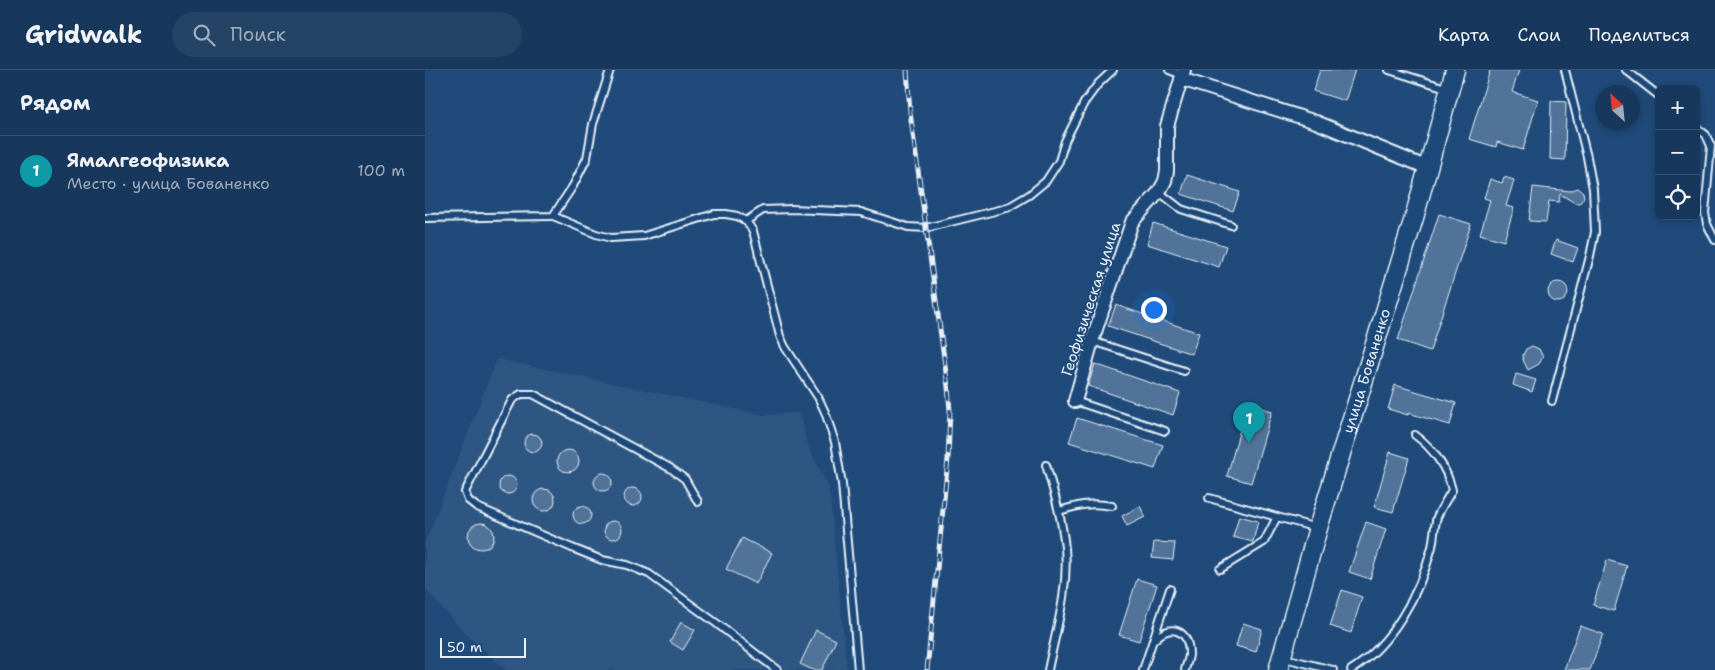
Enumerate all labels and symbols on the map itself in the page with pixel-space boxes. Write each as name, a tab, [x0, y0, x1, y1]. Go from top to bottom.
north arrow	[1595, 85, 1640, 130]
street label: Геофизическая улица	[1057, 219, 1126, 379]
your location	[1141, 297, 1167, 323]
street label: улица Бованенко	[1338, 306, 1395, 436]
pin: 1	[1233, 402, 1265, 443]
scale bar	[440, 635, 526, 658]

